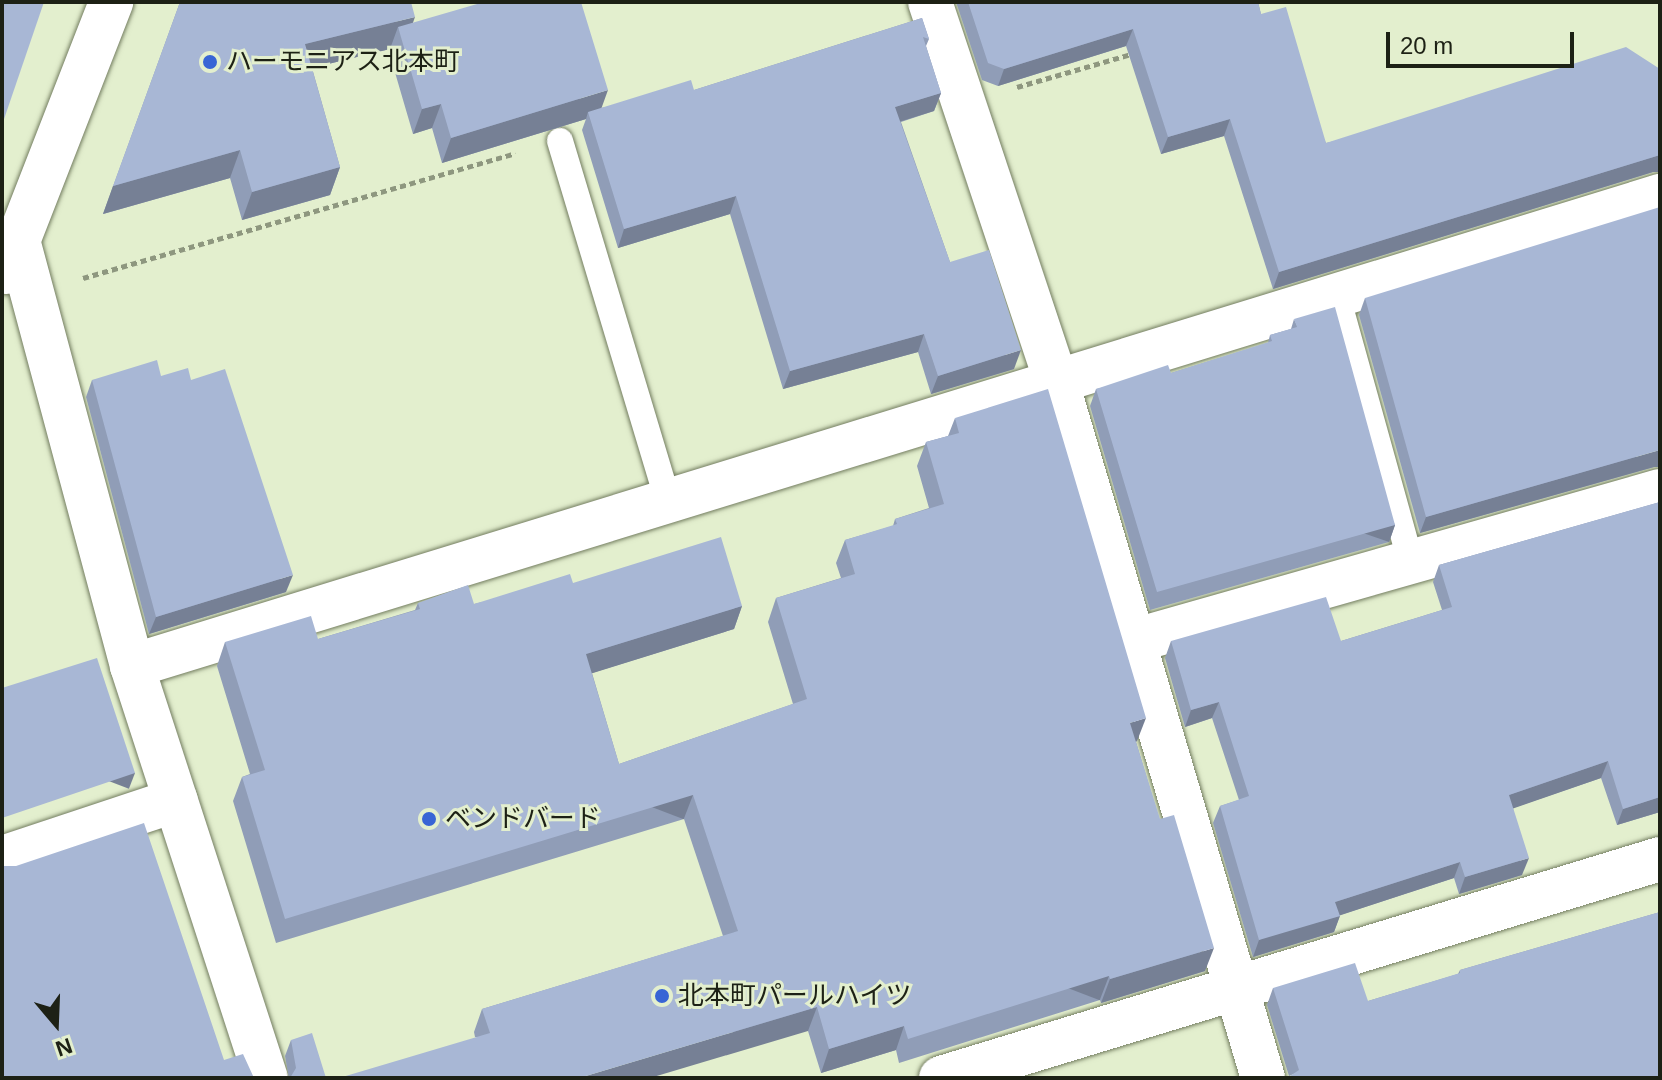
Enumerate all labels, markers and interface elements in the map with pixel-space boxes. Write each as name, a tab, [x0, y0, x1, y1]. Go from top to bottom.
scale bar	[1390, 16, 1578, 66]
text: 20 m	[1400, 32, 1453, 59]
place label: ハーモニアス北本町	[226, 46, 460, 78]
marker: ハーモニアス北本町	[201, 53, 219, 71]
place label: ベンドバード	[445, 803, 601, 835]
marker: ベンドバード	[420, 810, 438, 828]
place label: 北本町パールハイツ	[678, 980, 912, 1012]
north arrow	[16, 984, 96, 1064]
marker: 北本町パールハイツ	[653, 987, 671, 1005]
text: N	[52, 1033, 76, 1062]

